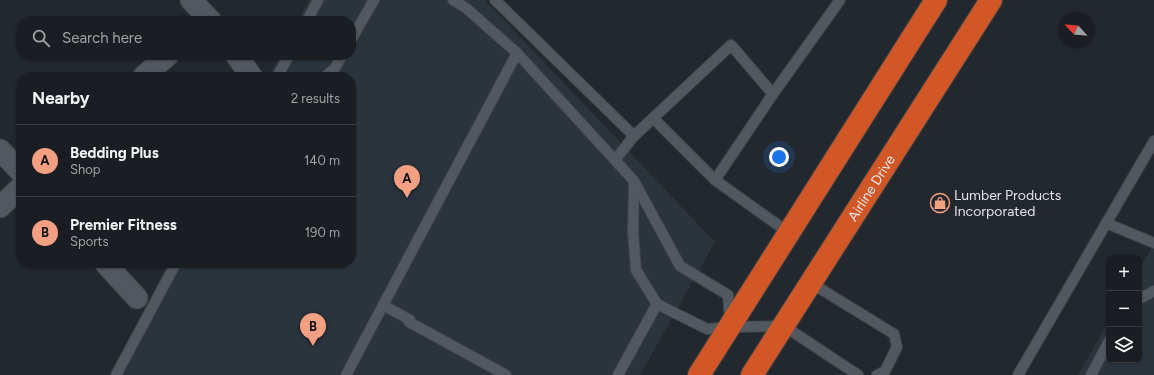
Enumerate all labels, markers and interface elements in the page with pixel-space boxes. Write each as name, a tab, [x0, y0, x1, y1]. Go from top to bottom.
north arrow	[1058, 12, 1094, 48]
search box	[16, 16, 356, 60]
icon: search	[30, 27, 52, 49]
text: Search here	[62, 29, 142, 47]
text: Nearby	[32, 88, 90, 108]
text: 2 results	[291, 91, 340, 106]
text: Bedding Plus	[70, 144, 159, 162]
your location	[769, 147, 789, 167]
street label: Airline Drive	[844, 151, 899, 224]
text: A	[40, 153, 50, 168]
text: 140 m	[304, 153, 340, 168]
text: Shop	[70, 162, 100, 177]
pin: A	[394, 165, 420, 198]
place label: Lumber Products Incorporated	[954, 187, 1061, 220]
shop icon: Lumber Products Incorporated	[929, 192, 951, 214]
text: Premier Fitness	[70, 216, 177, 234]
text: B	[41, 225, 49, 240]
text: 190 m	[305, 225, 340, 240]
text: Sports	[70, 234, 109, 249]
map controls	[1106, 255, 1142, 363]
button: +	[1106, 255, 1142, 291]
button: −	[1106, 291, 1142, 327]
pin: B	[300, 313, 326, 346]
button: layers	[1106, 327, 1142, 363]

